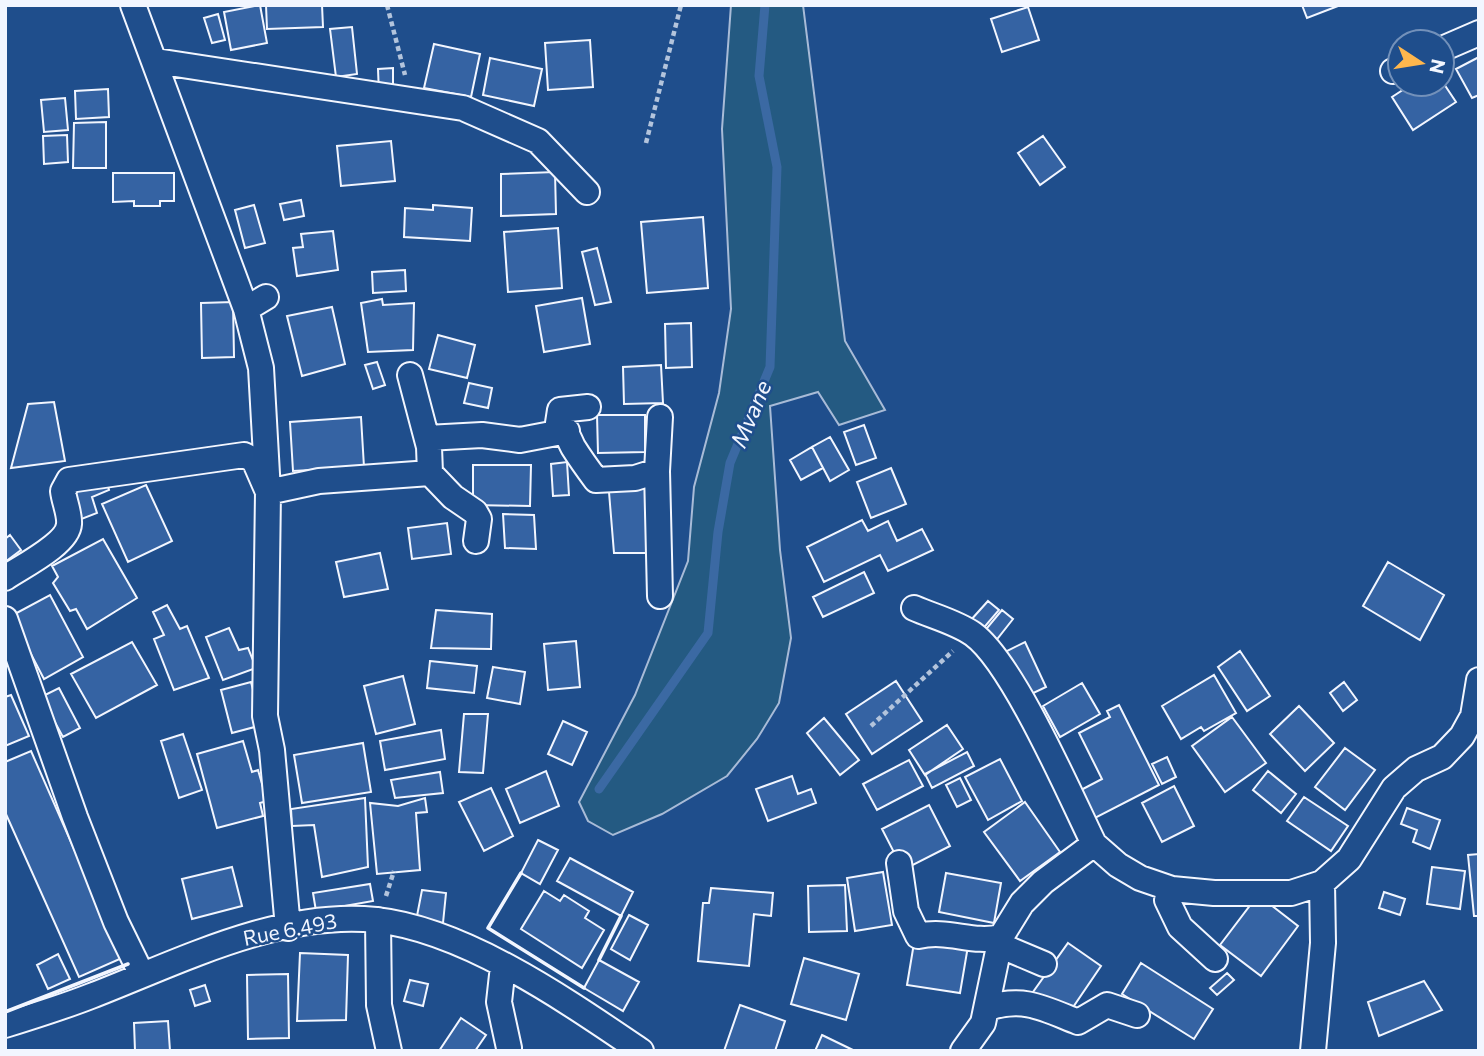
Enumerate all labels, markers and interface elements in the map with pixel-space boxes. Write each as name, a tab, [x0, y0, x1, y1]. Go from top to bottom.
north arrow	[1386, 28, 1456, 98]
text: N	[1425, 57, 1451, 76]
water label: Mvane	[723, 376, 777, 451]
street label: Rue 6.493	[241, 907, 339, 950]

